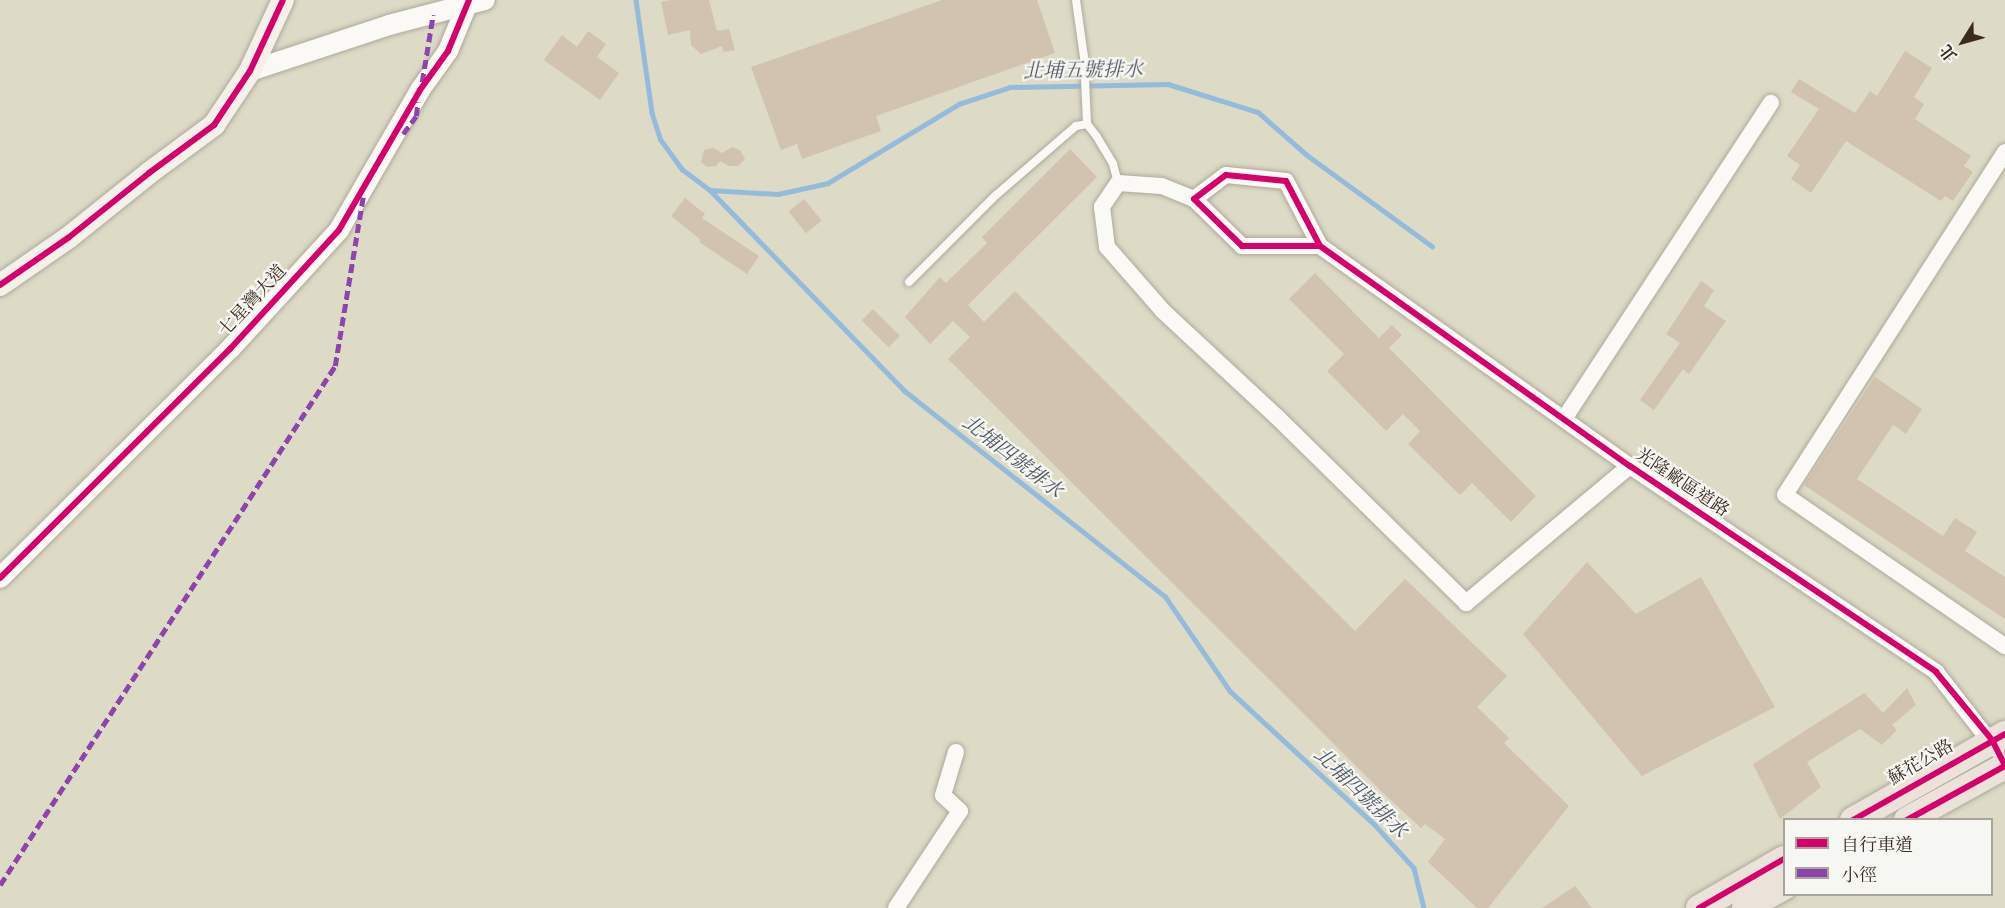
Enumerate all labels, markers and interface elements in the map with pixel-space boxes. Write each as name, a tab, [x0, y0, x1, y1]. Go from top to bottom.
north arrow	[1933, 12, 1993, 72]
text: 北	[1936, 40, 1961, 65]
water label: 北埔五號排水	[1023, 58, 1143, 84]
street label: 七星灣大道	[214, 261, 292, 341]
water label: 北埔四號排水	[957, 411, 1067, 503]
street label: 光隆廠區道路	[1631, 444, 1733, 522]
street label: 蘇花公路	[1884, 736, 1958, 790]
water label: 北埔四號排水	[1309, 743, 1411, 843]
legend	[1783, 818, 1993, 896]
text: 自行車道	[1841, 835, 1913, 857]
text: 小徑	[1841, 865, 1877, 887]

